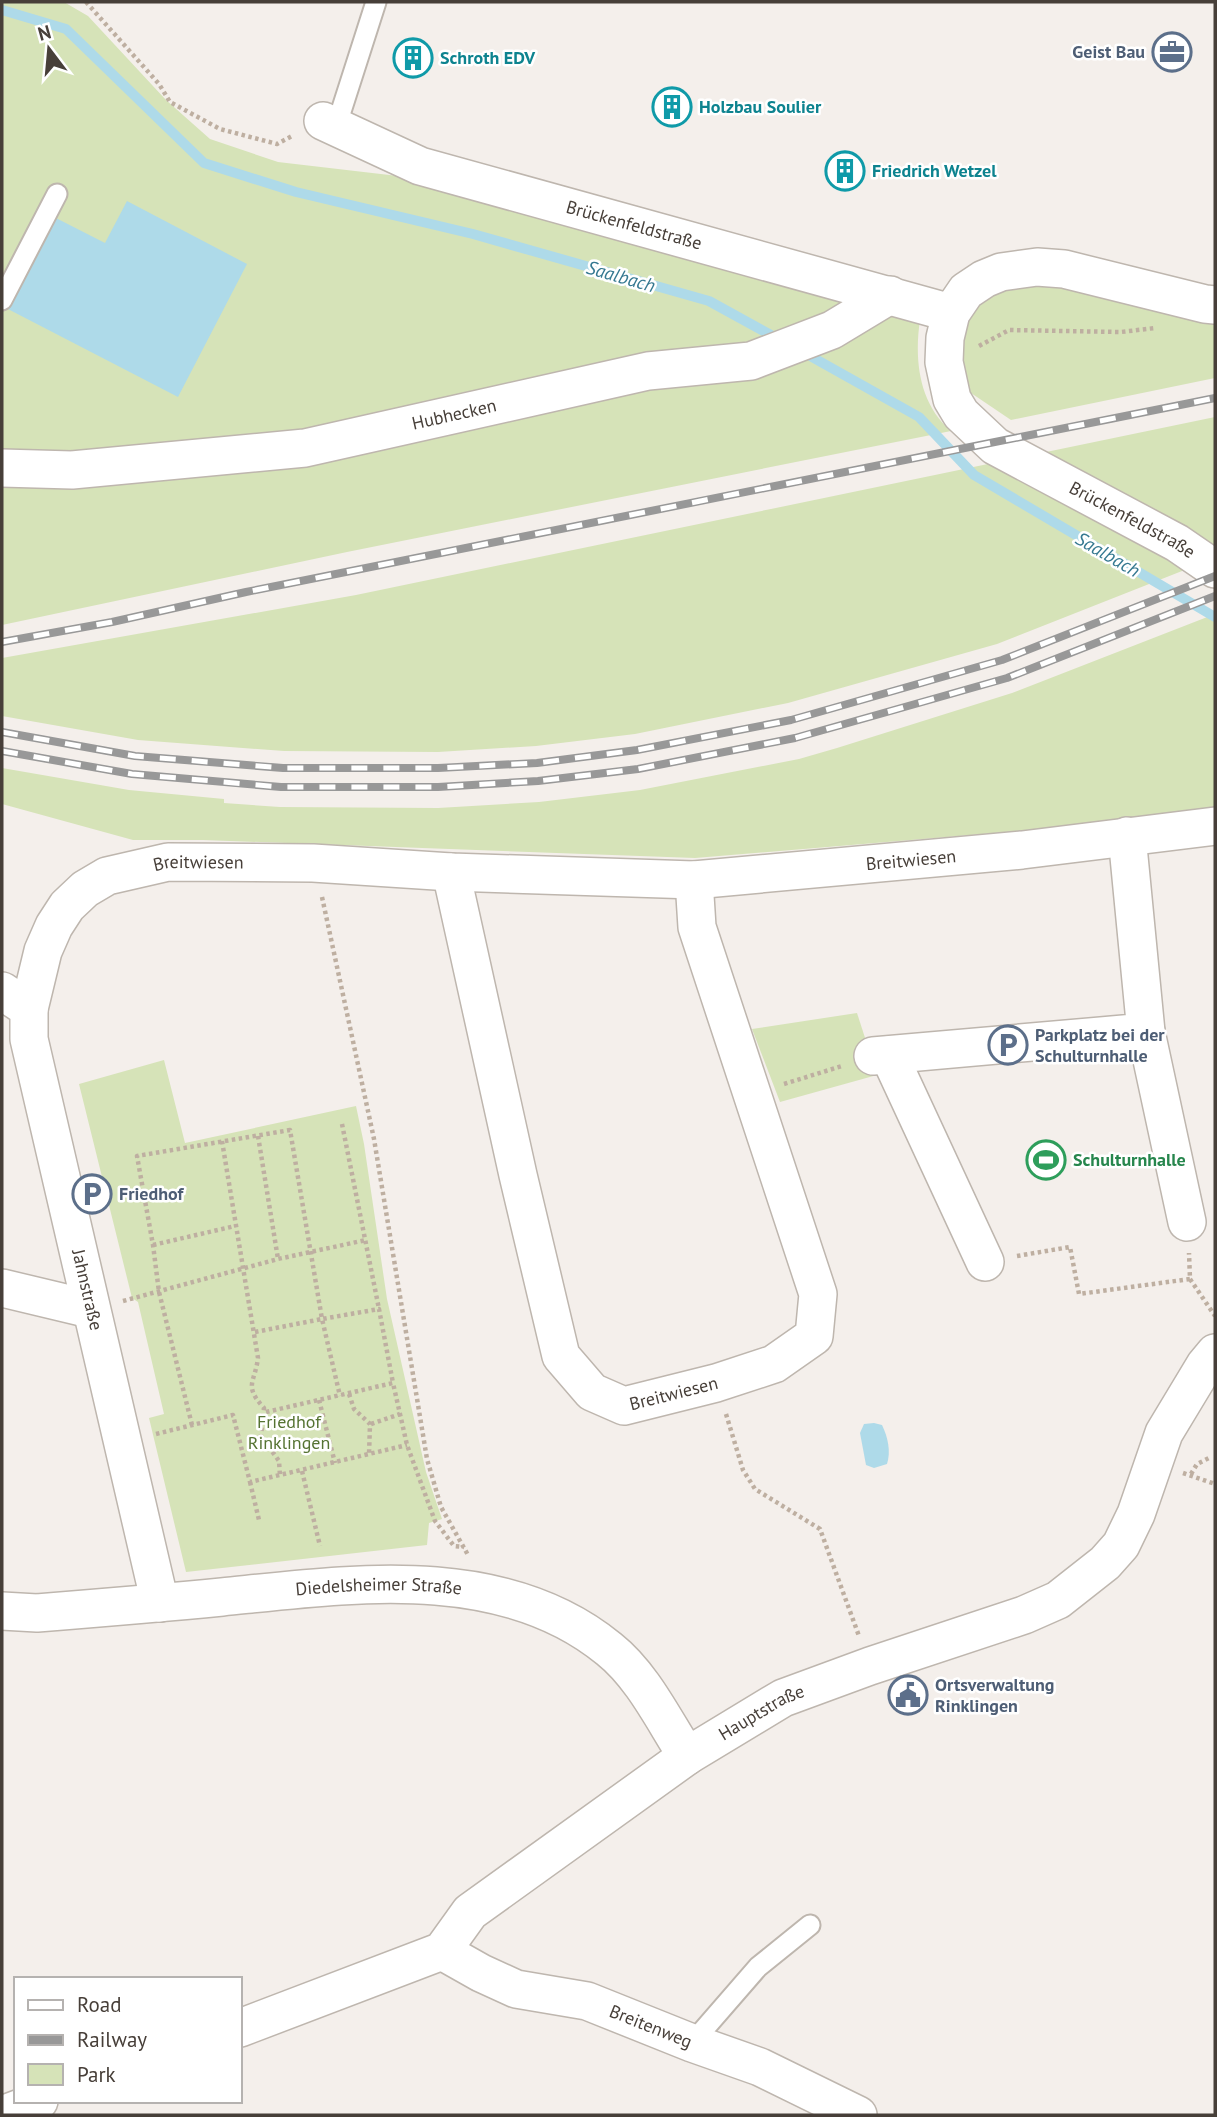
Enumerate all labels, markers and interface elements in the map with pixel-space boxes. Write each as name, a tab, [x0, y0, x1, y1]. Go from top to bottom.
north arrow	[14, 14, 84, 84]
text: N	[35, 19, 54, 46]
office icon: Geist Bau	[1151, 31, 1193, 73]
building icon: Schroth EDV	[392, 37, 434, 79]
place label: Geist Bau	[1072, 40, 1145, 63]
place label: Schroth EDV	[440, 46, 535, 69]
building icon: Holzbau Soulier	[651, 86, 693, 128]
place label: Holzbau Soulier	[699, 95, 822, 118]
building icon: Friedrich Wetzel	[824, 150, 866, 192]
place label: Friedrich Wetzel	[872, 159, 997, 182]
street label: Brückenfeldstraße	[564, 195, 705, 255]
water label: Saalbach	[584, 255, 658, 297]
street label: Hubhecken	[410, 393, 499, 435]
street label: Brückenfeldstraße	[1066, 476, 1200, 563]
water label: Saalbach	[1072, 526, 1144, 582]
street label: Breitwiesen	[865, 844, 957, 875]
street label: Breitwiesen	[151, 850, 244, 876]
place label: Parkplatz bei der Schulturnhalle	[1035, 1023, 1165, 1067]
parking icon: Parkplatz bei der Schulturnhalle	[987, 1024, 1029, 1066]
sports icon: Schulturnhalle	[1025, 1139, 1067, 1181]
place label: Schulturnhalle	[1073, 1148, 1186, 1171]
parking icon: Friedhof	[71, 1173, 113, 1215]
place label: Friedhof	[119, 1182, 184, 1205]
street label: Jahnstraße	[67, 1246, 108, 1333]
street label: Breitwiesen	[627, 1371, 720, 1415]
park label: Friedhof Rinklingen	[248, 1410, 330, 1454]
street label: Diedelsheimer Straße	[294, 1572, 463, 1600]
place label: Ortsverwaltung Rinklingen	[935, 1673, 1054, 1717]
public building icon: Ortsverwaltung Rinklingen	[887, 1674, 929, 1716]
street label: Hauptstraße	[714, 1679, 807, 1745]
legend	[14, 1977, 242, 2103]
text: Road	[77, 1991, 121, 2018]
street label: Breitenweg	[606, 1999, 696, 2053]
text: Railway	[77, 2026, 147, 2053]
text: Park	[77, 2061, 116, 2088]

